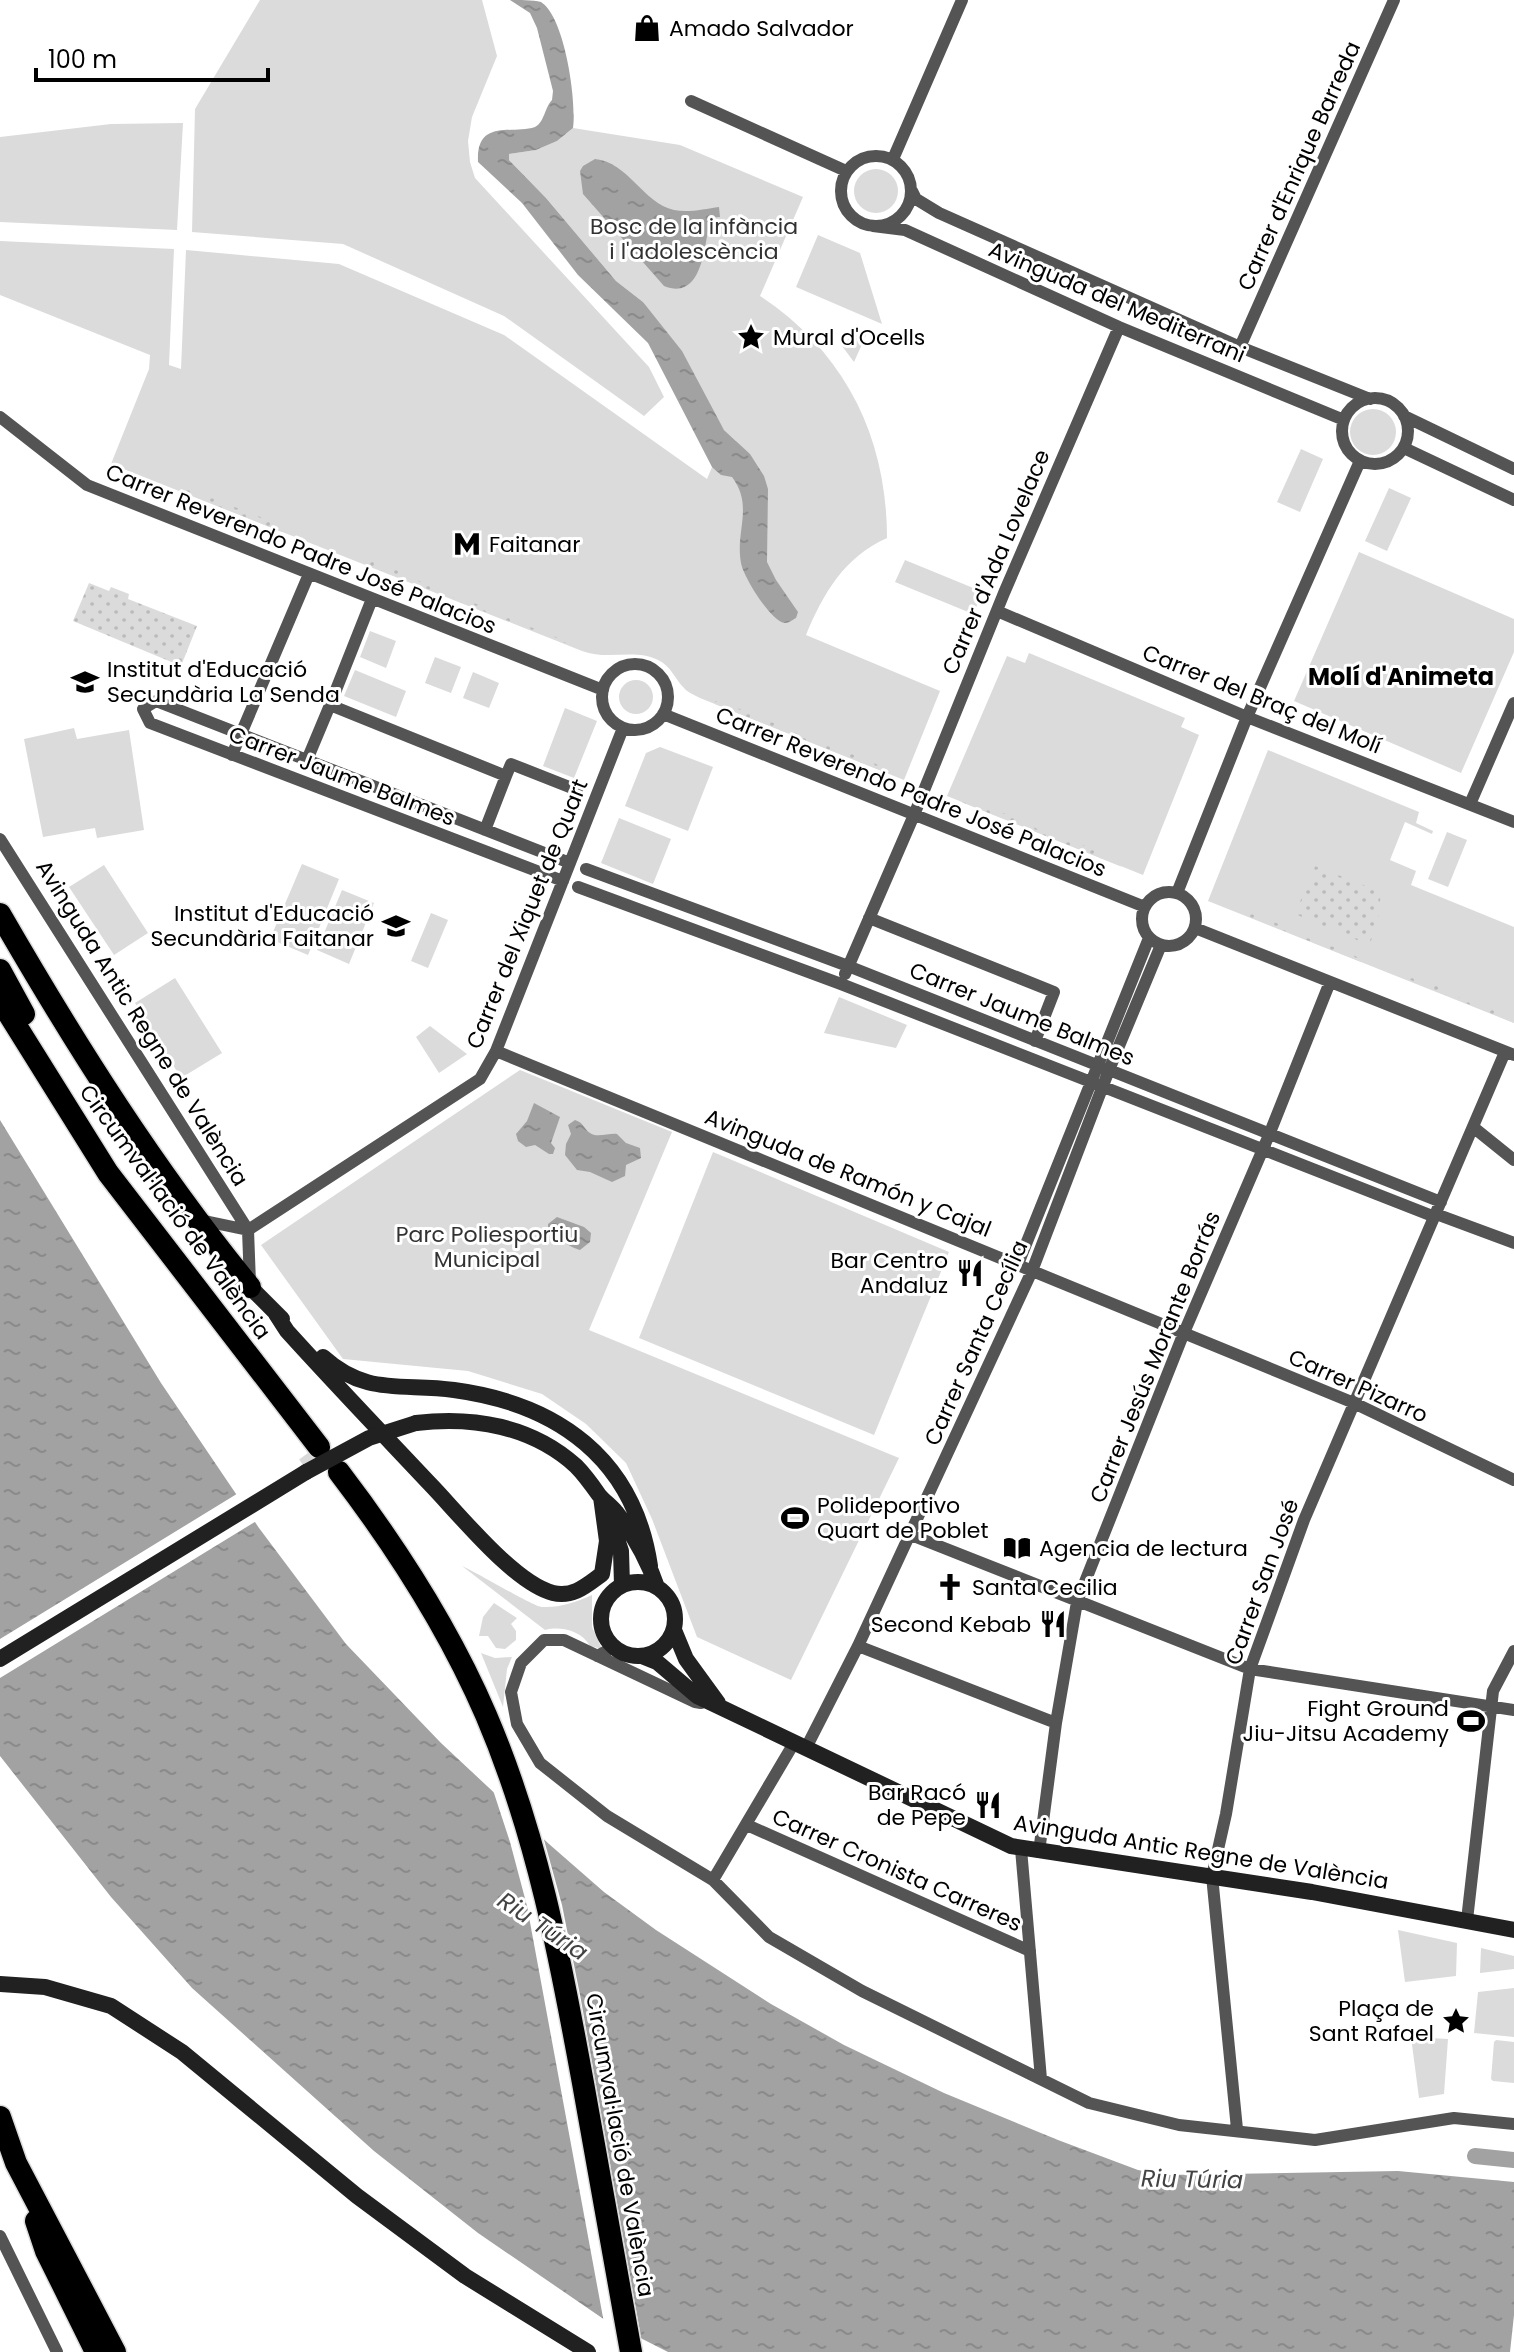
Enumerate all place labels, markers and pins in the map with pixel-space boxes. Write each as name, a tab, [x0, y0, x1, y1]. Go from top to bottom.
shop icon: Amado Salvador	[632, 13, 662, 43]
place label: Amado Salvador	[669, 13, 854, 44]
place icon: Mural d'Ocells	[736, 322, 766, 352]
place label: Mural d'Ocells	[773, 322, 925, 353]
metro station icon: Faitanar	[452, 529, 482, 559]
place label: Faitanar	[489, 529, 580, 560]
place label: Institut d'Educació Secundària La Senda	[107, 654, 340, 710]
school or university icon: Institut d'Educació Secundària La Senda	[70, 667, 100, 697]
place label: Institut d'Educació Secundària Faitanar	[150, 898, 374, 954]
school or university icon: Institut d'Educació Secundària Faitanar	[381, 911, 411, 941]
place label: Bar Centro Andaluz	[831, 1245, 948, 1301]
restaurant icon: Bar Centro Andaluz	[955, 1258, 985, 1288]
place label: Polideportivo Quart de Poblet	[817, 1490, 989, 1546]
sports icon: Polideportivo Quart de Poblet	[780, 1503, 810, 1533]
library icon: Agencia de lectura	[1002, 1533, 1032, 1563]
place label: Agencia de lectura	[1039, 1533, 1248, 1564]
church icon: Santa Cecilia	[935, 1572, 965, 1602]
place label: Santa Cecilia	[972, 1572, 1118, 1603]
place label: Second Kebab	[871, 1609, 1031, 1640]
restaurant icon: Second Kebab	[1038, 1609, 1068, 1639]
place label: Fight Ground Jiu-Jitsu Academy	[1243, 1693, 1450, 1749]
sports icon: Fight Ground Jiu-Jitsu Academy	[1456, 1706, 1486, 1736]
place label: Bar Racó de Pepe	[868, 1777, 966, 1833]
restaurant icon: Bar Racó de Pepe	[973, 1790, 1003, 1820]
place label: Plaça de Sant Rafael	[1309, 1993, 1434, 2049]
place icon: Plaça de Sant Rafael	[1441, 2006, 1471, 2036]

